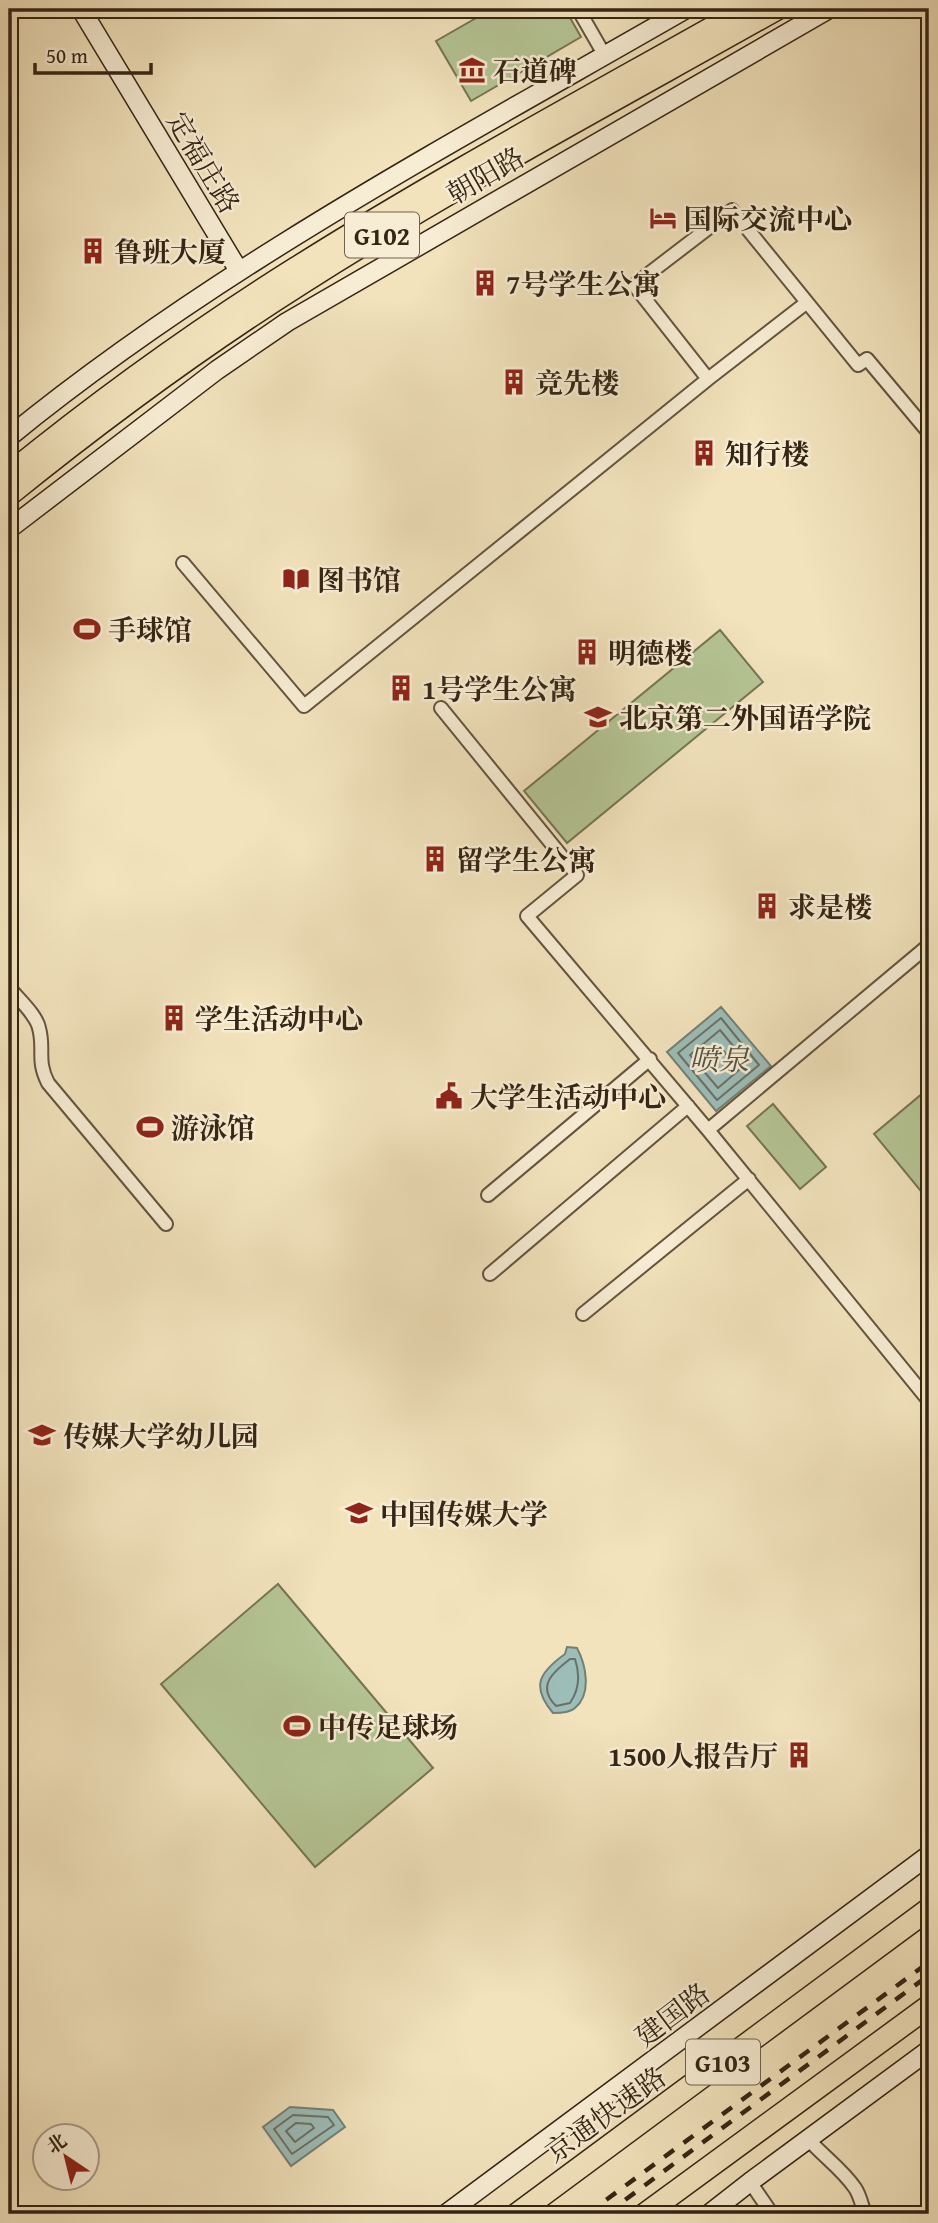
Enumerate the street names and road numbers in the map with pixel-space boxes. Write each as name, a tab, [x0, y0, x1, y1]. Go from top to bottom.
street label: 定福庄路	[158, 103, 250, 221]
street label: 朝阳路	[438, 136, 532, 214]
road number: G102	[345, 212, 419, 258]
street label: 建国路	[626, 1972, 718, 2056]
road number: G103	[686, 2039, 760, 2084]
street label: 京通快速路	[536, 2056, 674, 2172]

